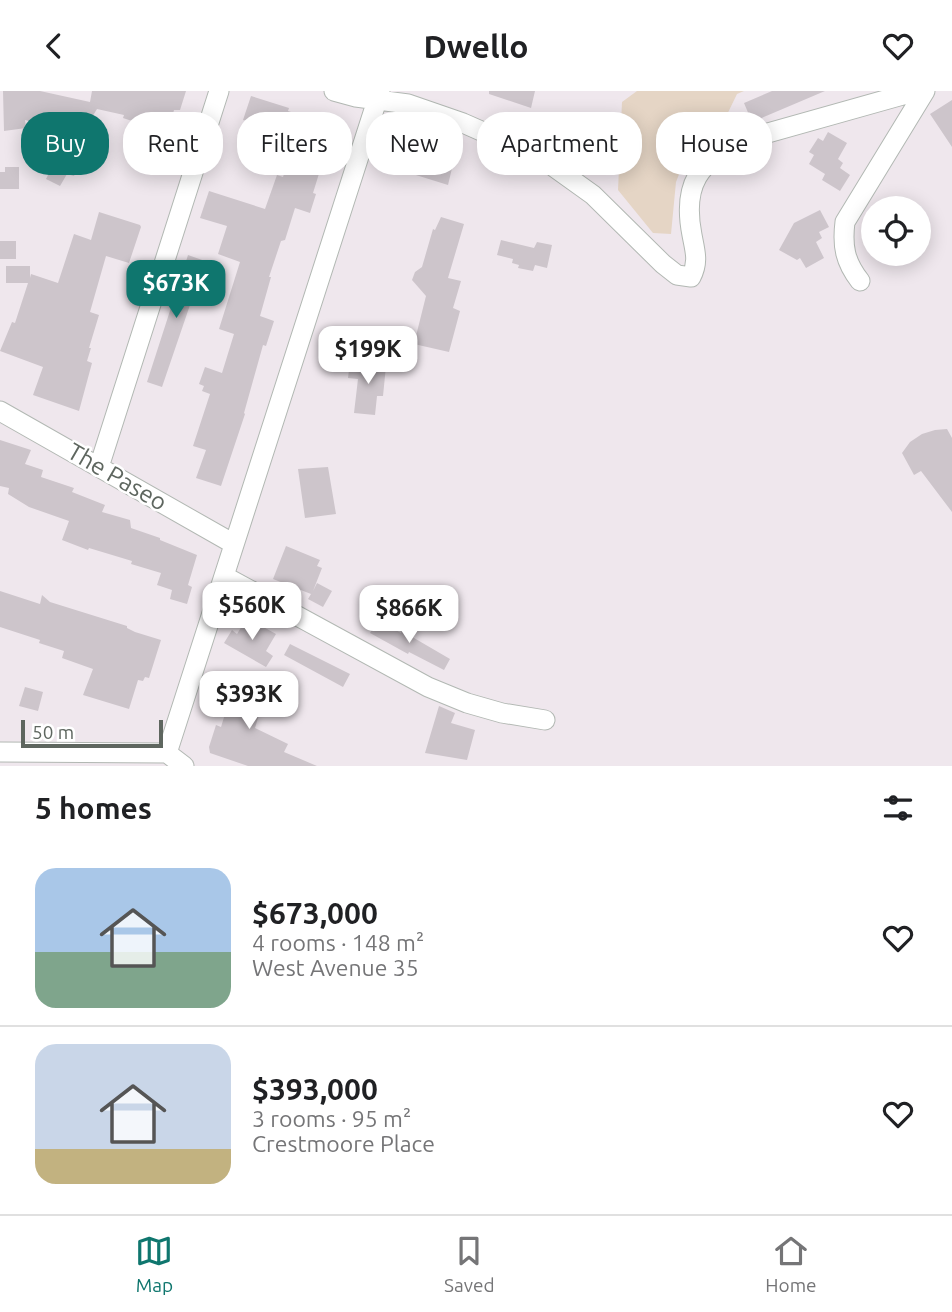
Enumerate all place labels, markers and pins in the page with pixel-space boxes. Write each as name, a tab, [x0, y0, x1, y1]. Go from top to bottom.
pin: $673K	[127, 261, 225, 320]
pin: $199K	[319, 327, 417, 386]
pin: $560K	[203, 582, 301, 642]
pin: $866K	[360, 585, 458, 645]
pin: $393K	[200, 671, 298, 731]

